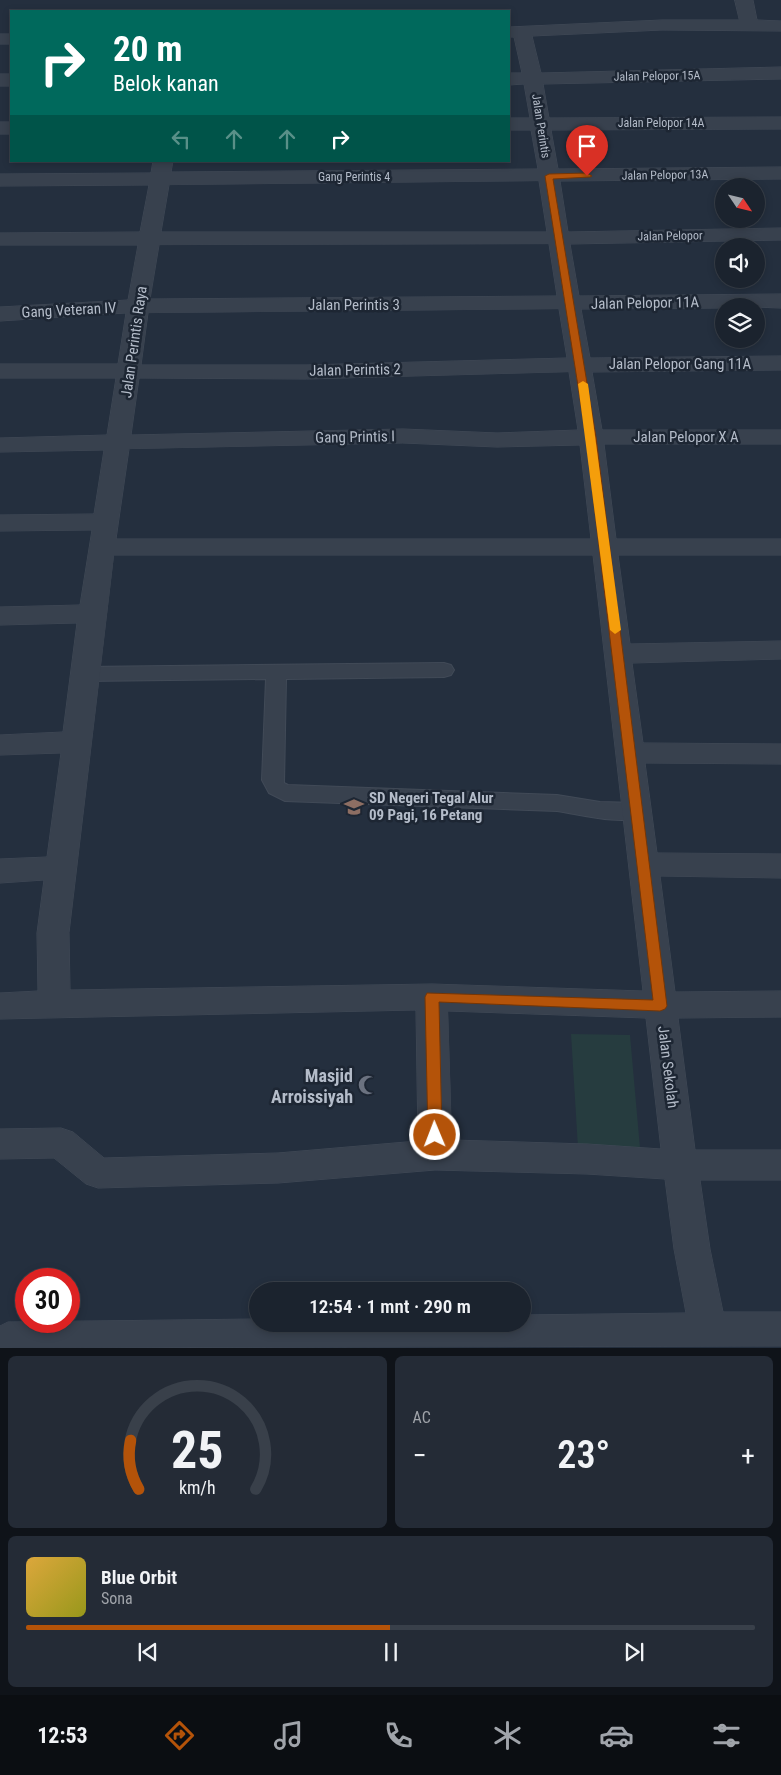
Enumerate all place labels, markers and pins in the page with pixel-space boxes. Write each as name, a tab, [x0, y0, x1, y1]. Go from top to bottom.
pin	[566, 125, 608, 176]
place label: SD Negeri Tegal Alur 09 Pagi, 16 Petang	[369, 789, 494, 824]
school or university icon: SD Negeri Tegal Alur 09 Pagi, 16 Petang	[343, 796, 365, 818]
place label: Masjid Arroissiyah	[271, 1065, 353, 1107]
mosque icon: Masjid Arroissiyah	[357, 1074, 379, 1096]

